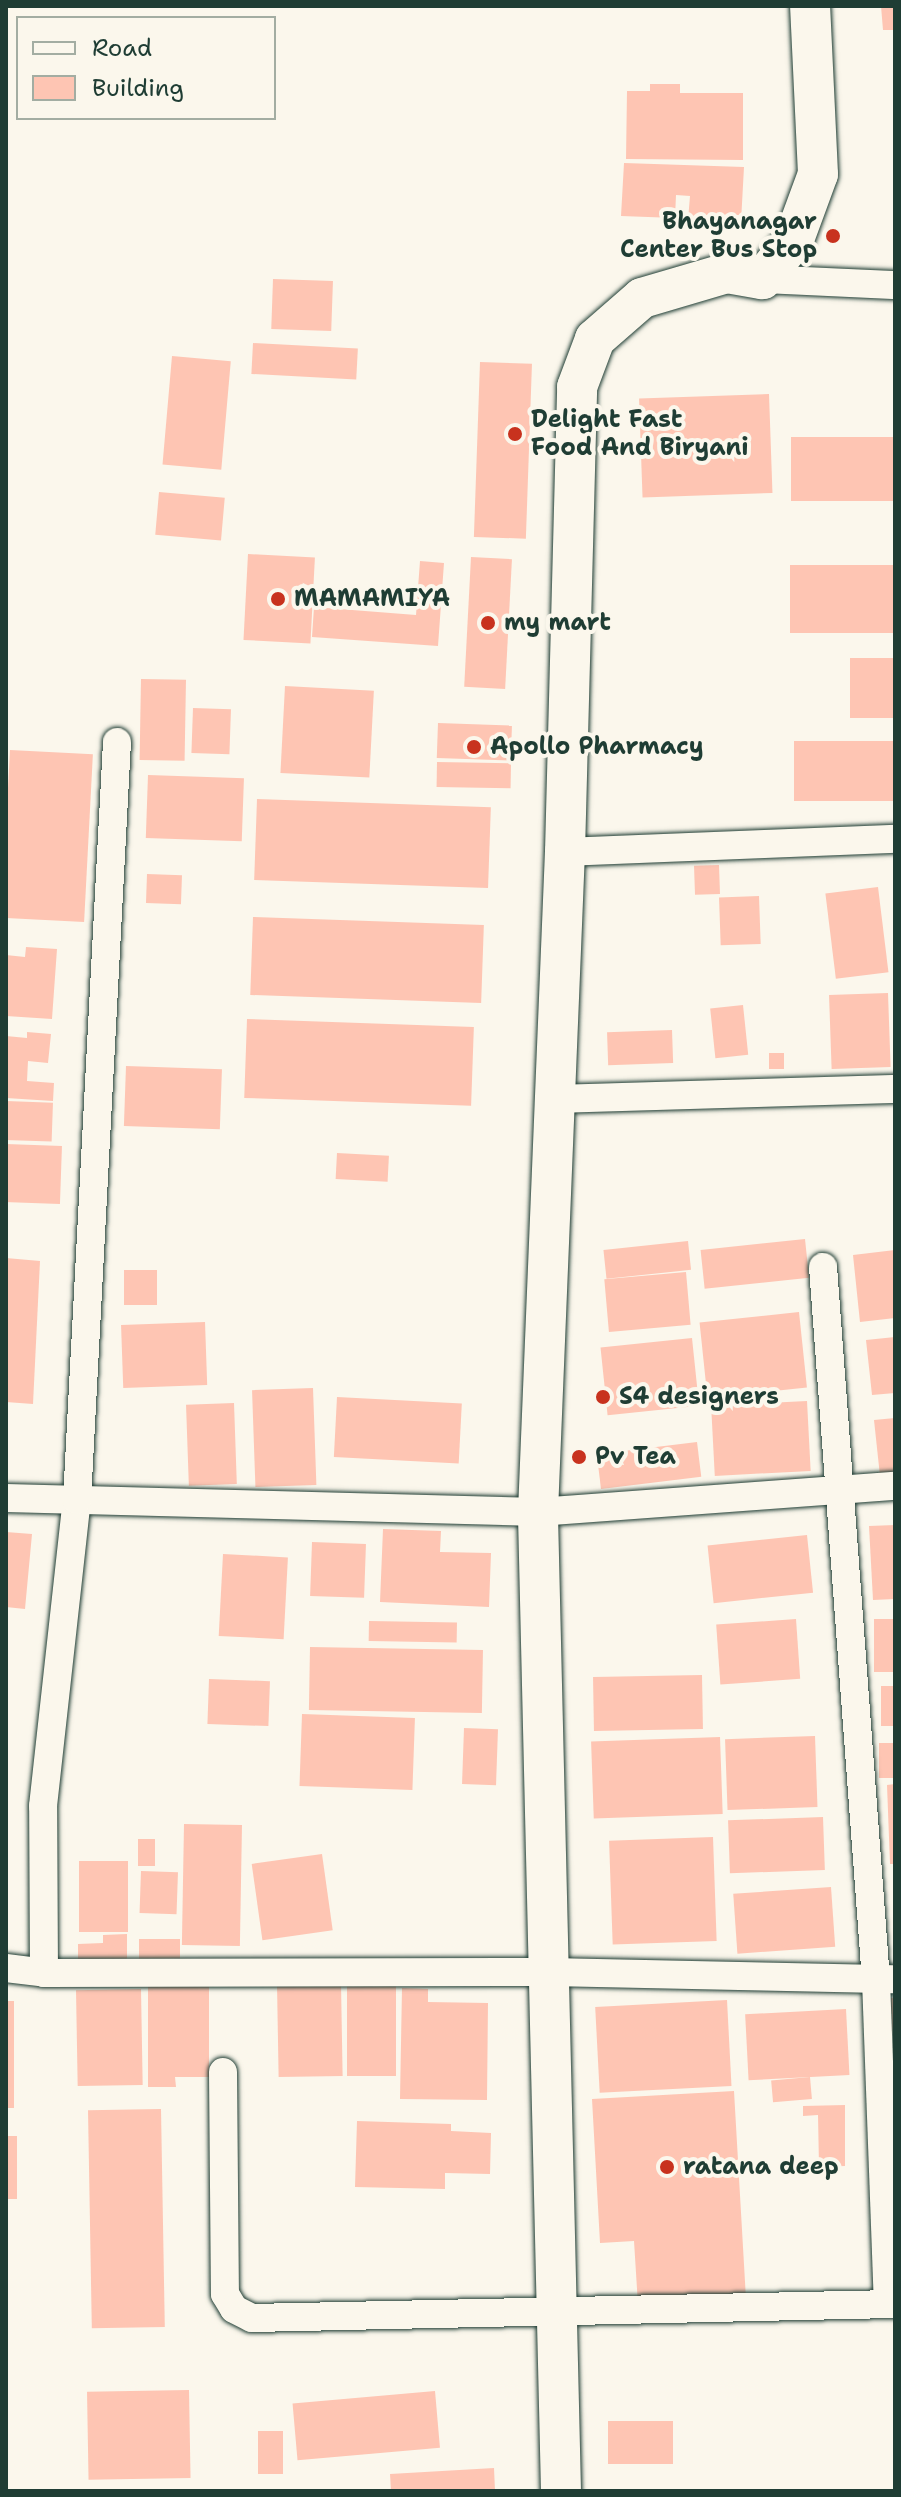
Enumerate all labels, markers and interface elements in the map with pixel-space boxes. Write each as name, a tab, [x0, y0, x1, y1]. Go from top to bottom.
legend	[16, 16, 276, 120]
text: Road	[92, 32, 152, 64]
text: Building	[92, 72, 184, 104]
place label: Bhayanagar Center Bus Stop	[620, 208, 817, 264]
marker: Bhayanagar Center Bus Stop	[824, 227, 842, 245]
place label: Delight Fast Food And Biryani	[531, 406, 749, 462]
marker: Delight Fast Food And Biryani	[506, 425, 524, 443]
place label: MAMAMIYA	[294, 585, 450, 613]
marker: MAMAMIYA	[269, 590, 287, 608]
place label: my mart	[504, 609, 611, 637]
marker: my mart	[479, 614, 497, 632]
place label: Apollo Pharmacy	[490, 733, 704, 761]
marker: Apollo Pharmacy	[465, 738, 483, 756]
place label: S4 designers	[619, 1383, 779, 1411]
marker: S4 designers	[594, 1388, 612, 1406]
place label: Pv Tea	[595, 1443, 676, 1471]
marker: Pv Tea	[570, 1448, 588, 1466]
place label: ratana deep	[683, 2153, 839, 2181]
marker: ratana deep	[658, 2158, 676, 2176]

